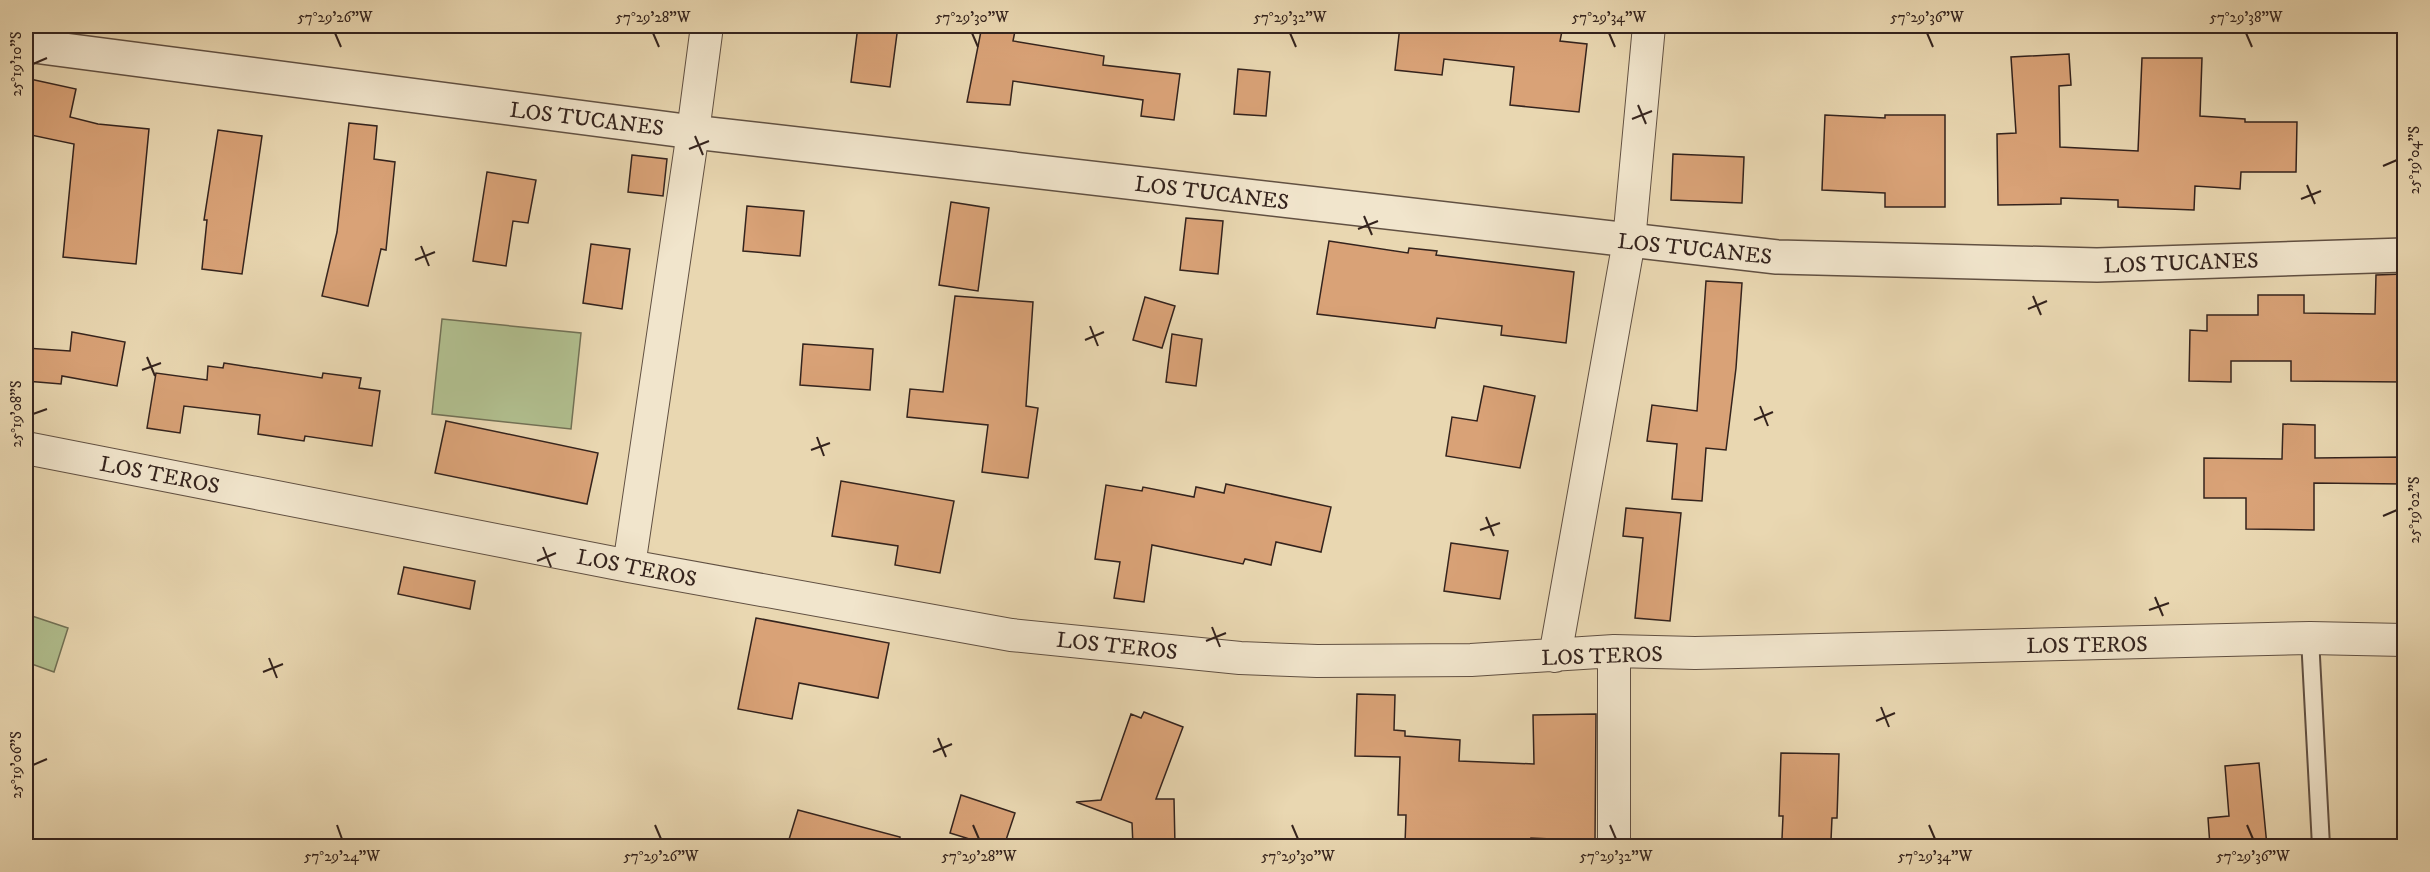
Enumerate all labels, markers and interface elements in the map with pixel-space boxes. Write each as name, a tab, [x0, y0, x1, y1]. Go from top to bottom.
text: 57°29'26"W	[297, 8, 373, 27]
text: 57°29'28"W	[616, 8, 691, 27]
text: 57°29'30"W	[935, 8, 1009, 27]
text: 57°29'32"W	[1254, 8, 1327, 27]
text: 57°29'34"W	[1572, 8, 1646, 27]
text: 57°29'36"W	[1890, 8, 1964, 27]
text: 57°29'38"W	[2209, 8, 2283, 27]
text: 25°19'10"S	[7, 31, 26, 97]
street label: LOS TUCANES	[508, 97, 665, 142]
text: 25°19'04"S	[2405, 126, 2424, 194]
street label: LOS TUCANES	[1133, 171, 1290, 216]
street label: LOS TUCANES	[1616, 228, 1773, 271]
street label: LOS TUCANES	[2103, 247, 2259, 280]
text: 25°19'08"S	[7, 380, 26, 448]
street label: LOS TEROS	[97, 451, 222, 500]
text: 25°19'02"S	[2405, 476, 2424, 544]
street label: LOS TEROS	[574, 544, 699, 593]
street label: LOS TEROS	[1055, 627, 1179, 666]
street label: LOS TEROS	[2026, 631, 2148, 660]
street label: LOS TEROS	[1541, 641, 1663, 672]
text: 25°19'06"S	[7, 731, 26, 799]
text: 57°29'24"W	[304, 847, 380, 866]
text: 57°29'26"W	[623, 847, 699, 866]
text: 57°29'28"W	[942, 847, 1017, 866]
text: 57°29'30"W	[1261, 847, 1335, 866]
text: 57°29'32"W	[1580, 847, 1653, 866]
text: 57°29'34"W	[1898, 847, 1972, 866]
text: 57°29'36"W	[2216, 847, 2290, 866]

